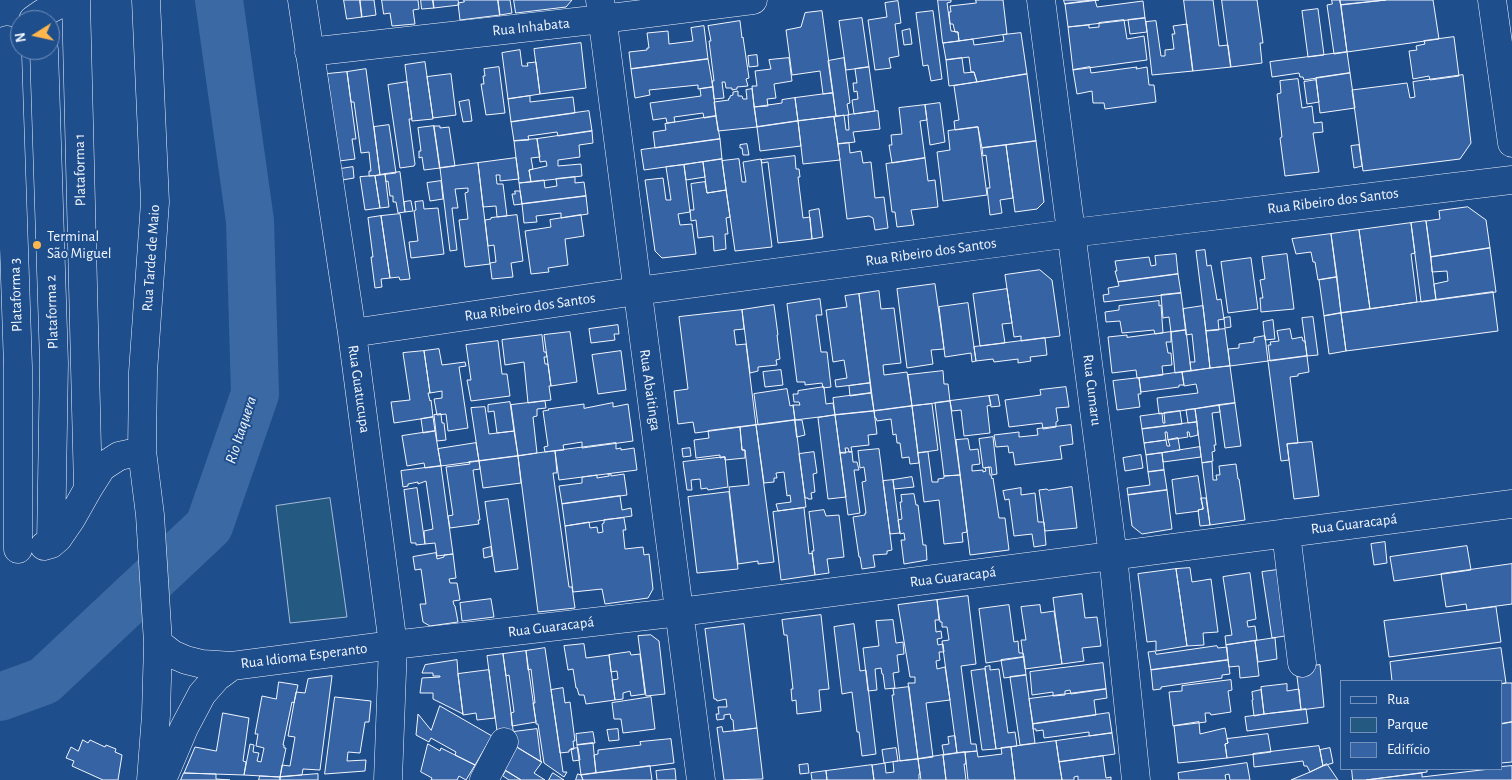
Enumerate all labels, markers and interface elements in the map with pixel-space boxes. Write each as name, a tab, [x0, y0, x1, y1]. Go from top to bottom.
north arrow	[10, 10, 60, 60]
street label: Rua Inhabata	[491, 14, 571, 40]
text: N	[13, 31, 29, 43]
street label: Plataforma 1	[70, 133, 90, 207]
street label: Rua Ribeiro dos Santos	[1266, 184, 1400, 218]
street label: Rua Tarde de Maio	[138, 204, 164, 312]
place label: Terminal São Miguel	[47, 227, 112, 262]
street label: Rua Ribeiro dos Santos	[864, 234, 998, 270]
marker: Terminal São Miguel	[31, 239, 43, 251]
street label: Plataforma 3	[6, 258, 26, 332]
street label: Plataforma 2	[42, 274, 62, 350]
street label: Rua Ribeiro dos Santos	[463, 289, 597, 325]
street label: Rua Guatucupa	[344, 344, 374, 434]
street label: Rua Abaitinga	[635, 348, 665, 432]
street label: Rua Cumaru	[1079, 353, 1105, 427]
water label: Rio Itaquera	[221, 394, 261, 466]
street label: Rua Guaracapá	[1310, 510, 1398, 538]
street label: Rua Guaracapá	[909, 563, 997, 591]
street label: Rua Guaracapá	[507, 613, 595, 641]
street label: Rua Idioma Esperanto	[240, 639, 368, 673]
legend	[1340, 680, 1502, 770]
text: Rua	[1387, 692, 1410, 707]
text: Parque	[1387, 717, 1428, 732]
text: Edifício	[1387, 742, 1430, 757]

